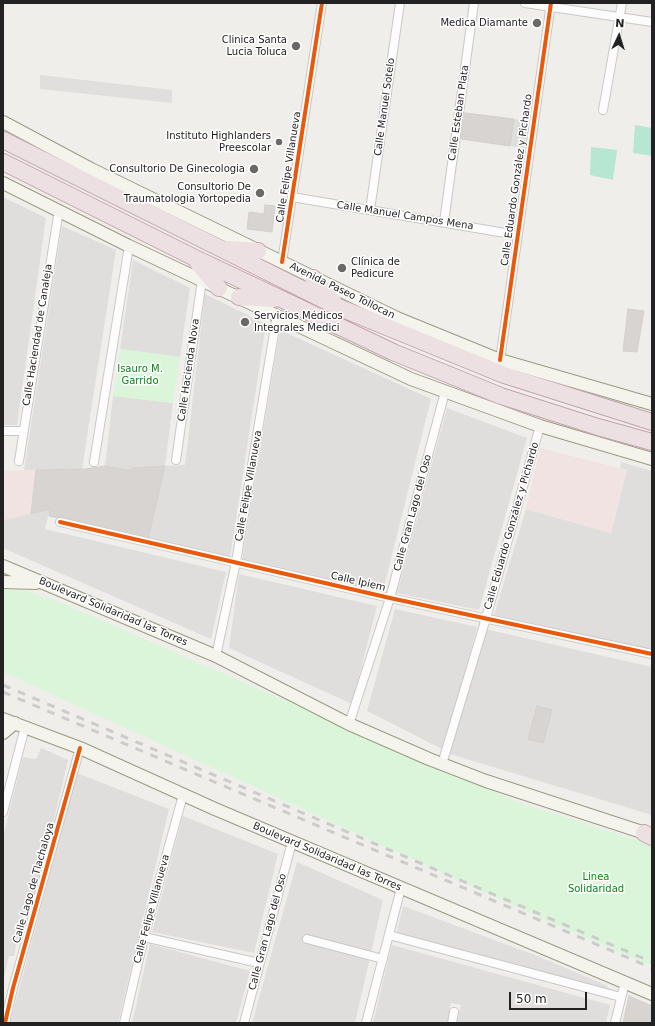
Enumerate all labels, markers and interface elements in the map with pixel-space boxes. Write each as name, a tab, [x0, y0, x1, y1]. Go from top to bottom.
north arrow	[599, 16, 639, 56]
place label: Medica Diamante	[440, 17, 528, 29]
marker: Medica Diamante	[531, 17, 543, 29]
text: N	[615, 17, 625, 30]
place label: Clinica Santa Lucia Toluca	[222, 34, 287, 58]
marker: Clinica Santa Lucia Toluca	[290, 40, 302, 52]
street label: Calle Manuel Sotelo	[372, 57, 398, 157]
street label: Calle Esteban Plata	[446, 64, 472, 162]
street label: Calle Eduardo González y Pichardo	[499, 93, 535, 267]
street label: Calle Felipe Villanueva	[274, 110, 304, 224]
place label: Instituto Highlanders Preescolar	[166, 130, 271, 154]
marker: Instituto Highlanders Preescolar	[274, 137, 284, 147]
place label: Consultorio De Ginecologia	[109, 163, 245, 175]
marker: Consultorio De Ginecologia	[248, 163, 260, 175]
place label: Consultorio De Traumatologia Yortopedia	[124, 181, 251, 204]
marker: Consultorio De Traumatologia Yortopedia	[254, 187, 266, 199]
street label: Calle Manuel Campos Mena	[336, 199, 474, 233]
place label: Clínica de Pedicure	[351, 256, 400, 280]
street label: Avenida Paseo Tollocan	[287, 260, 397, 322]
marker: Clínica de Pedicure	[336, 262, 348, 274]
street label: Calle Haciendad de Canaleja	[21, 263, 55, 407]
place label: Servicios Médicos Integrales Medici	[254, 310, 343, 334]
marker: Servicios Médicos Integrales Medici	[239, 316, 251, 328]
street label: Calle Hacienda Nova	[176, 318, 202, 422]
park label: Isauro M. Garrido	[117, 363, 163, 386]
street label: Calle Felipe Villanueva	[233, 430, 265, 542]
street label: Calle Eduardo González y Pichardo	[482, 441, 542, 611]
street label: Calle Gran Lago del Oso	[392, 453, 434, 573]
street label: Calle Ipiem	[329, 570, 387, 594]
street label: Boulevard Solidaridad las Torres	[37, 575, 189, 649]
street label: Boulevard Solidaridad las Torres	[251, 820, 403, 894]
street label: Calle Lago de Tlachaloya	[11, 821, 57, 945]
street label: Calle Felipe Villanueva	[132, 853, 172, 965]
park label: Linea Solidaridad	[568, 871, 624, 894]
street label: Calle Gran Lago del Oso	[247, 872, 289, 992]
scale bar	[511, 984, 589, 1010]
text: 50 m	[516, 992, 547, 1006]

